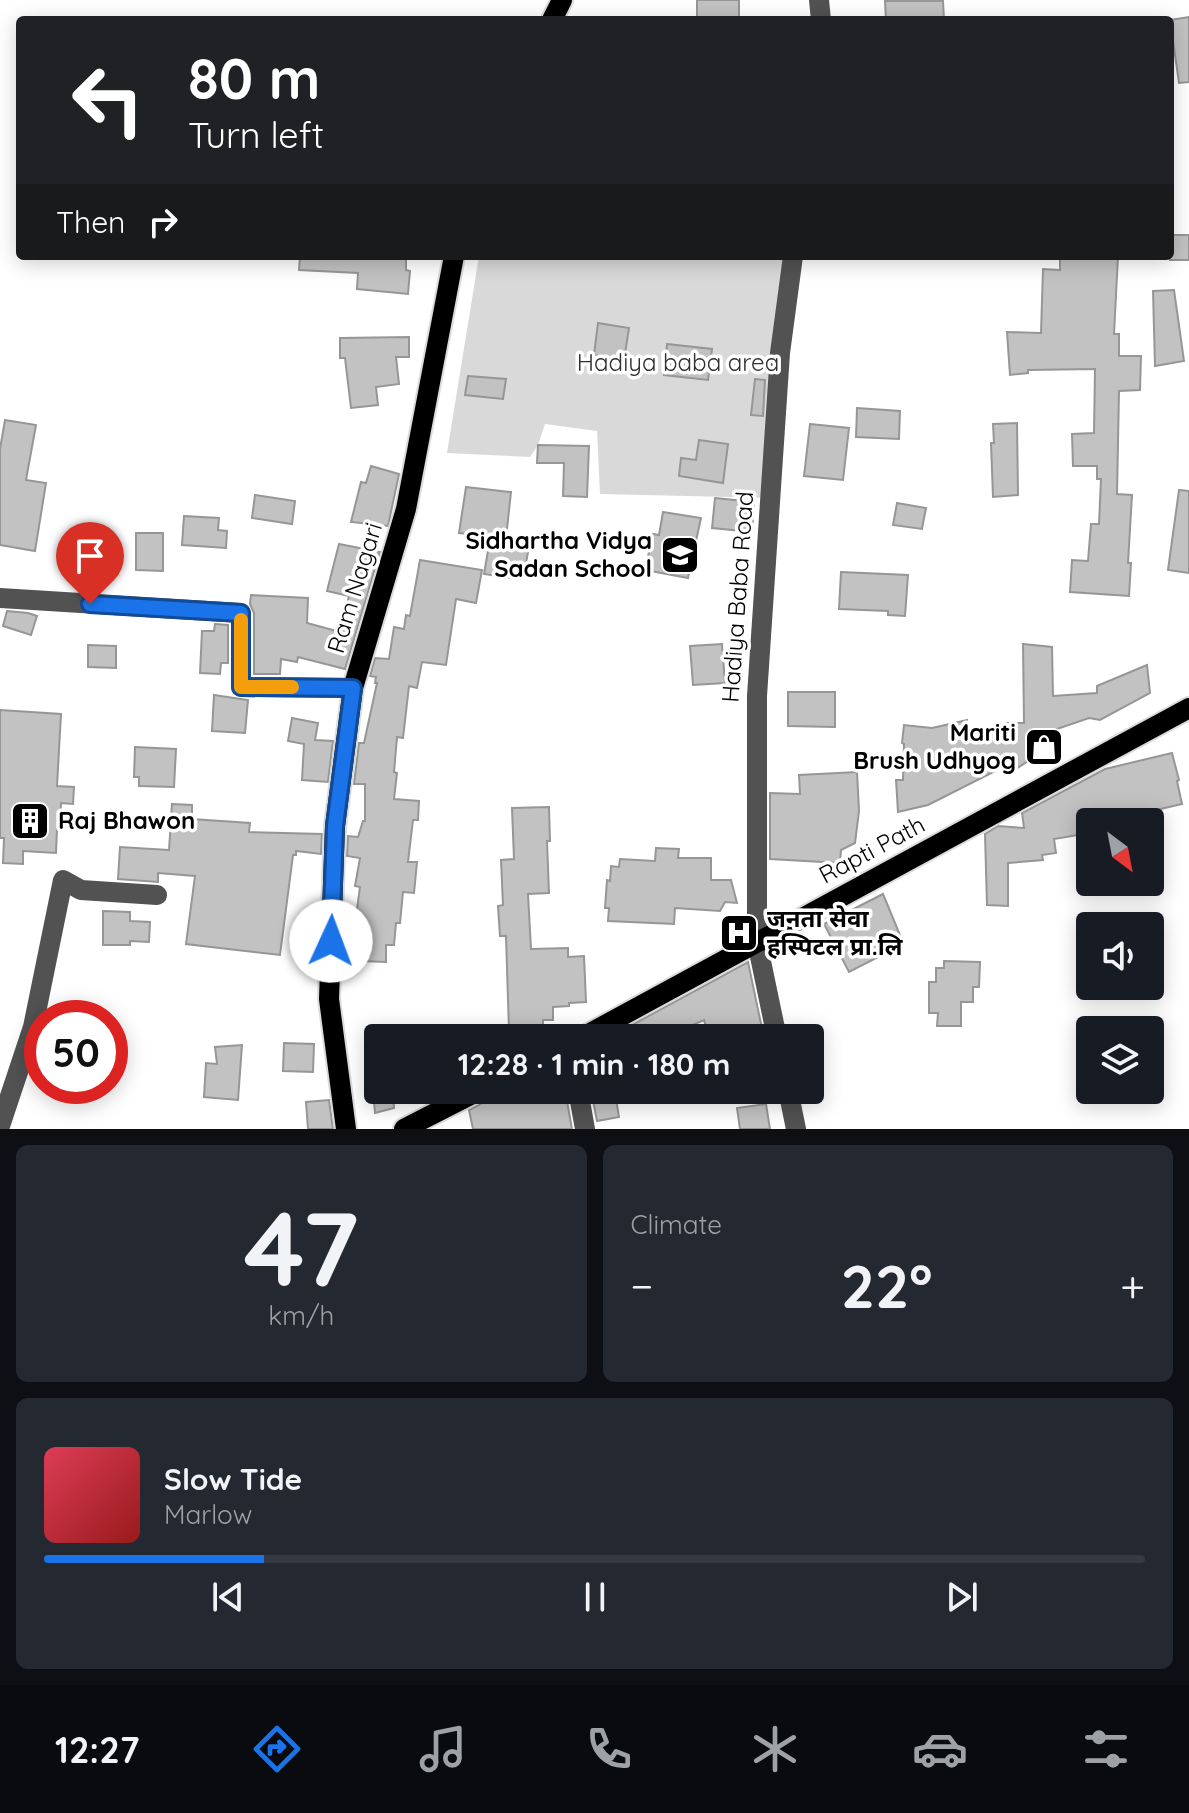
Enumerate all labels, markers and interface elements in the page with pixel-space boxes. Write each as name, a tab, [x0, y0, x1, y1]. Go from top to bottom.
text: 80 m	[188, 43, 320, 113]
icon: left	[56, 48, 160, 152]
text: Turn left	[188, 112, 324, 157]
icon: right	[141, 200, 185, 244]
text: Then	[56, 203, 125, 241]
park label: Hadiya baba area	[577, 347, 779, 377]
street label: Hadiya Baba Road	[715, 490, 759, 704]
street label: Ram Nagari	[320, 519, 388, 657]
pin	[56, 522, 124, 604]
place label: Sidhartha Vidya Sadan School	[466, 525, 652, 583]
icon: arrive	[68, 534, 112, 578]
school or university icon: Sidhartha Vidya Sadan School	[659, 534, 701, 576]
place label: Mariti Brush Udhyog	[853, 717, 1016, 775]
shop icon: Mariti Brush Udhyog	[1023, 726, 1065, 768]
building icon: Raj Bhawon	[9, 800, 51, 842]
place label: Raj Bhawon	[58, 805, 195, 835]
north arrow	[1076, 808, 1164, 896]
map controls	[1076, 808, 1164, 1104]
street label: Rapti Path	[813, 809, 930, 889]
position arrow	[289, 899, 373, 983]
place label: जनता सेवा हस्पिटल प्रा.लि	[767, 903, 904, 961]
hospital icon: जनता सेवा हस्पिटल प्रा.लि	[718, 912, 760, 954]
button: sound	[1076, 912, 1164, 1000]
speed limit sign: 50	[24, 1000, 128, 1104]
button: layers	[1076, 1016, 1164, 1104]
text: 12:28 · 1 min · 180 m	[458, 1045, 730, 1083]
text: 47	[244, 1182, 359, 1312]
text: Climate	[631, 1208, 722, 1241]
text: 22°	[841, 1248, 933, 1323]
text: −	[631, 1258, 653, 1313]
text: +	[1120, 1258, 1145, 1313]
text: km/h	[268, 1299, 334, 1332]
text: Slow Tide	[164, 1460, 302, 1498]
text: Marlow	[164, 1498, 252, 1531]
icon: previous	[206, 1575, 250, 1619]
icon: pause	[573, 1575, 617, 1619]
icon: next	[940, 1575, 984, 1619]
icon: directions	[249, 1721, 305, 1777]
icon: music	[415, 1721, 471, 1777]
icon: phone	[581, 1721, 637, 1777]
icon: climate	[747, 1721, 803, 1777]
icon: car	[912, 1721, 968, 1777]
icon: filters	[1078, 1721, 1134, 1777]
text: 12:27	[55, 1727, 139, 1772]

